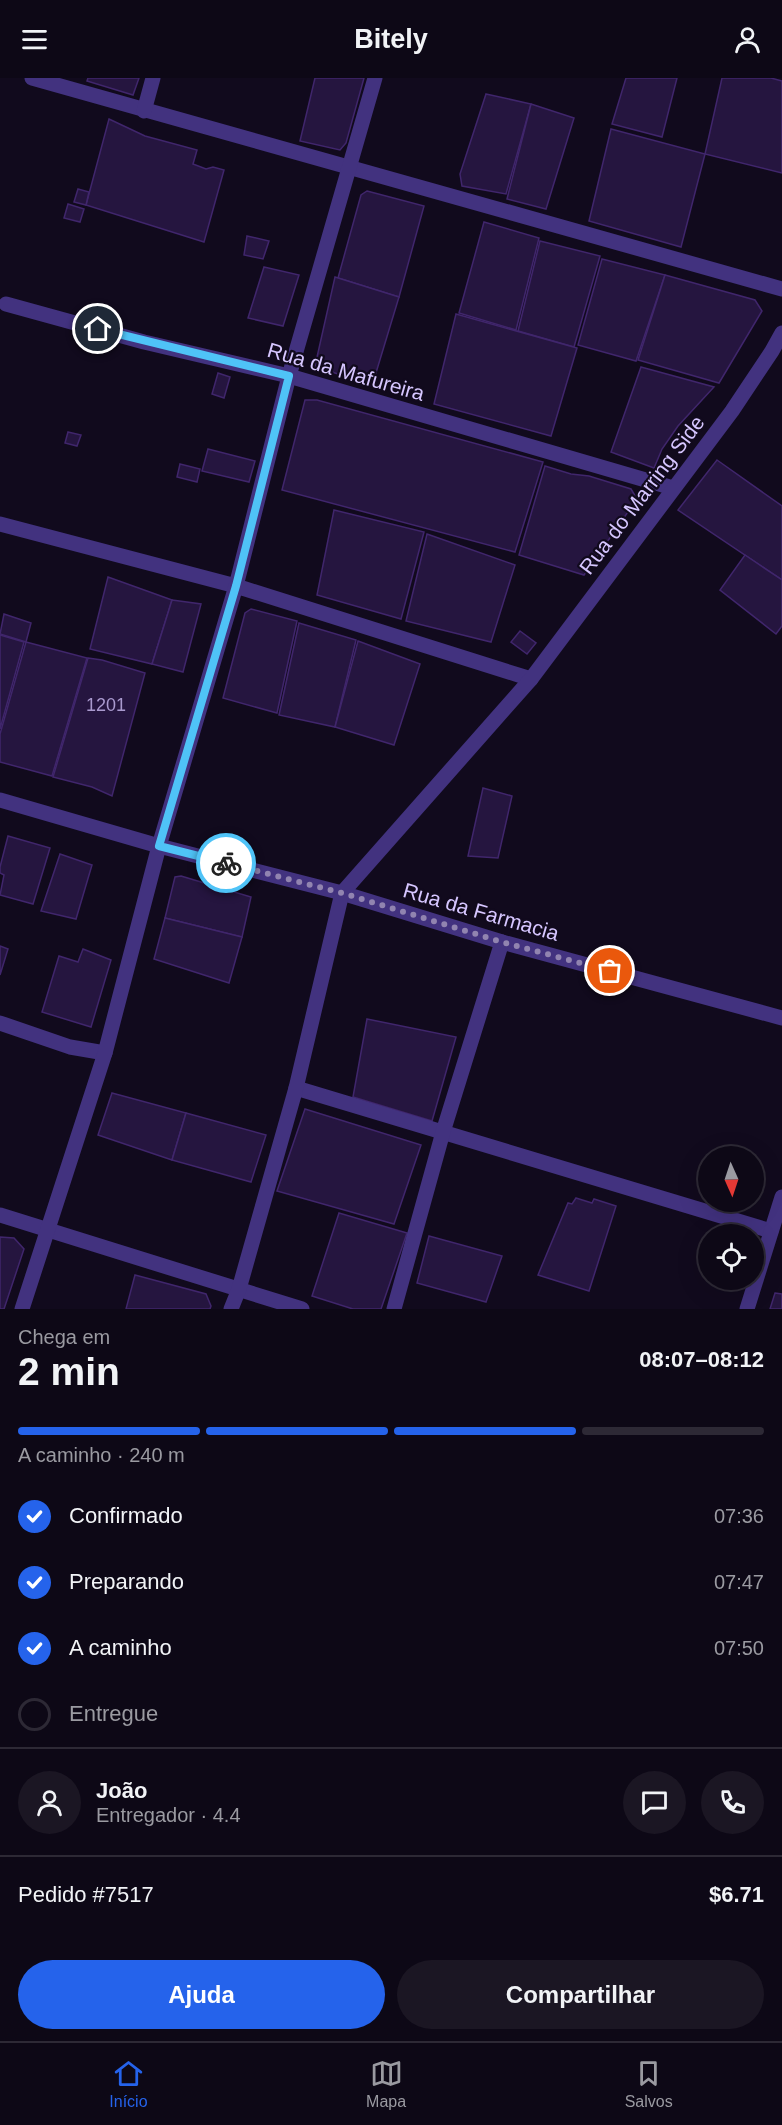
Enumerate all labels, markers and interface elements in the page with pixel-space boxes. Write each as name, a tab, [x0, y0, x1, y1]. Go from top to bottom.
icon: menu	[18, 23, 51, 56]
icon: person	[731, 23, 764, 56]
text: Bitely	[354, 24, 428, 54]
pin	[72, 303, 123, 354]
icon: home	[81, 312, 114, 345]
street label: Rua da Mafureira	[265, 338, 428, 405]
street label: Rua do Marring Side	[574, 411, 709, 579]
house number: 1201	[86, 695, 126, 715]
courier	[196, 833, 256, 893]
icon: bike	[210, 847, 243, 880]
street label: Rua da Farmacia	[401, 878, 562, 945]
pin	[584, 945, 635, 996]
icon: bag	[593, 954, 626, 987]
north arrow	[698, 1146, 764, 1212]
map controls	[698, 1146, 764, 1290]
button: locate	[698, 1224, 764, 1290]
text: Chega em	[18, 1326, 110, 1348]
text: 08:07–08:12	[639, 1347, 764, 1372]
text: 2 min	[18, 1350, 120, 1393]
text: A caminho · 240 m	[18, 1444, 185, 1466]
icon: check	[18, 1500, 51, 1533]
text: Confirmado	[69, 1503, 183, 1528]
text: 07:36	[714, 1505, 764, 1527]
icon: check	[18, 1566, 51, 1599]
text: Preparando	[69, 1569, 184, 1594]
text: 07:47	[714, 1571, 764, 1593]
icon: check	[18, 1632, 51, 1665]
text: A caminho	[69, 1635, 172, 1660]
text: 07:50	[714, 1637, 764, 1659]
text: Entregue	[69, 1701, 158, 1726]
button: person	[18, 1771, 81, 1834]
button: chat	[623, 1771, 686, 1834]
button: phone	[701, 1771, 764, 1834]
text: João	[96, 1778, 147, 1803]
text: Entregador · 4.4	[96, 1804, 241, 1826]
text: Pedido #7517	[18, 1882, 154, 1907]
text: $6.71	[709, 1882, 764, 1907]
button: Ajuda	[18, 1960, 385, 2029]
button: Compartilhar	[397, 1960, 764, 2029]
tab: Início	[109, 2057, 148, 2111]
tab: Mapa	[366, 2057, 406, 2111]
tab: Salvos	[625, 2057, 673, 2111]

